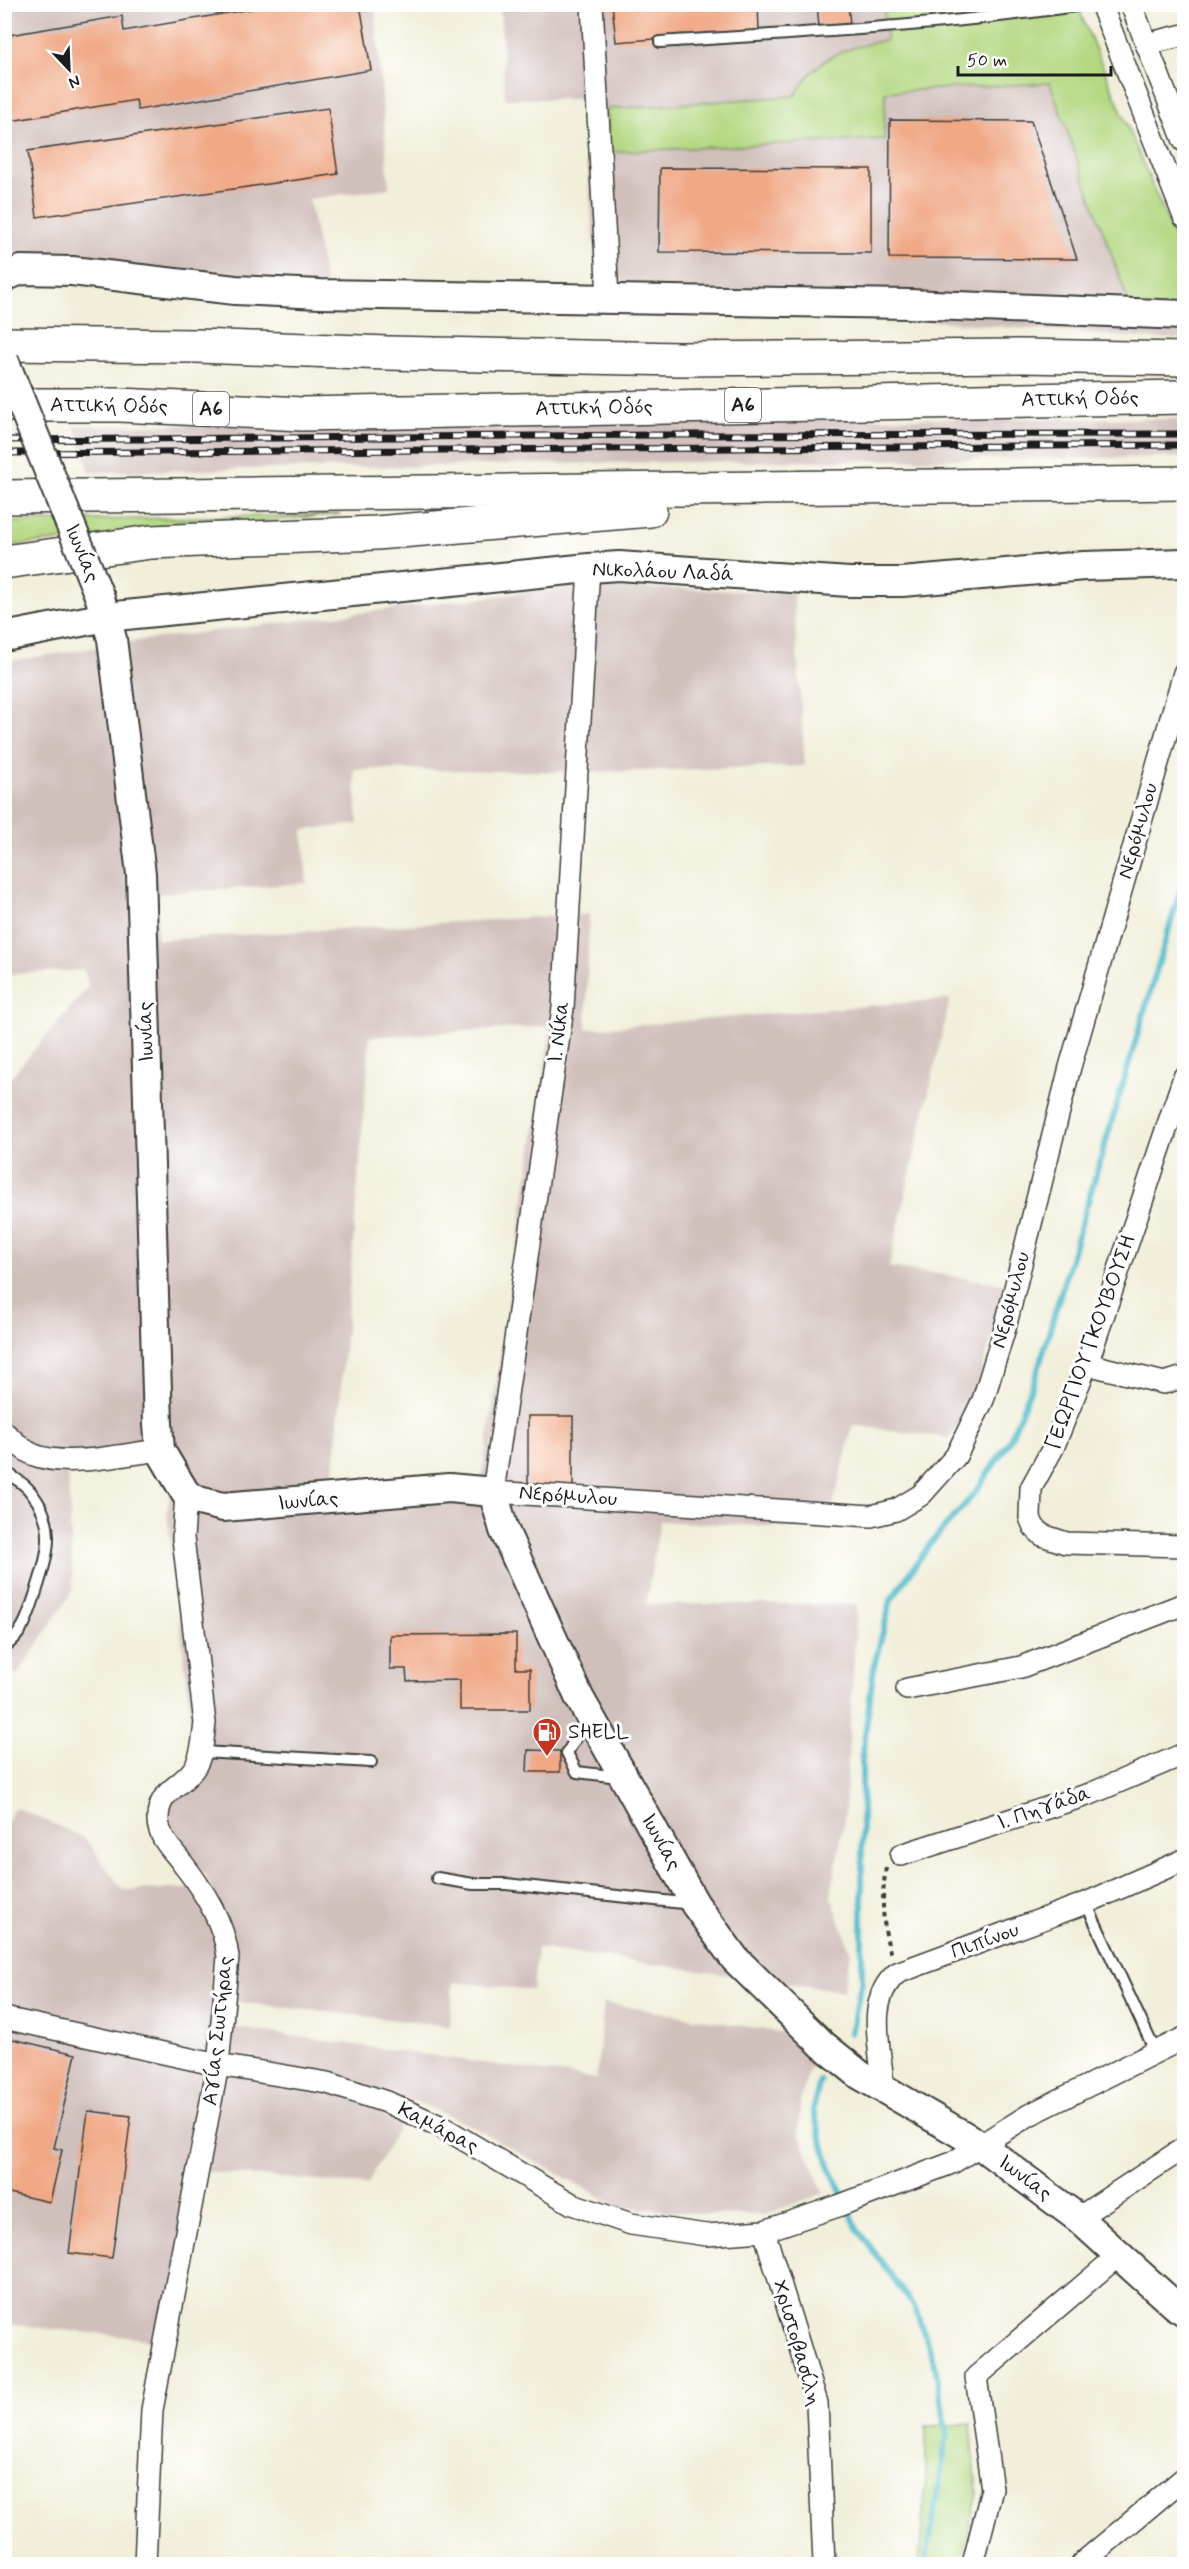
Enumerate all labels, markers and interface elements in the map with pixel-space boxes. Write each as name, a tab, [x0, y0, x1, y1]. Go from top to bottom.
north arrow	[39, 39, 99, 99]
scale bar	[958, 39, 1111, 77]
text: 50 m	[967, 49, 1007, 73]
text: N	[65, 70, 83, 93]
street label: Αττική Οδός	[1021, 384, 1139, 414]
road number: Α6	[725, 388, 761, 422]
street label: Αττική Οδός	[50, 391, 168, 421]
road number: Α6	[193, 392, 229, 426]
street label: Αττική Οδός	[535, 393, 653, 423]
street label: Ιωνίας	[58, 520, 106, 586]
street label: Νικολάου Λαδά	[592, 556, 734, 588]
street label: Νερόμυλου	[1111, 780, 1165, 882]
street label: Ι. Νίκα	[541, 999, 577, 1065]
street label: Ιωνίας	[131, 1001, 161, 1063]
street label: ΓΕΩΡΓΙΟΥ ΓΚΟΥΒΟΥΣΗ	[1039, 1230, 1143, 1454]
street label: Νερόμυλου	[985, 1249, 1037, 1351]
street label: Νερόμυλου	[518, 1479, 618, 1513]
street label: Ιωνίας	[277, 1484, 339, 1518]
fuel station icon: SHELL	[531, 1716, 563, 1758]
place label: SHELL	[568, 1718, 629, 1746]
street label: Ι. Πηγάδα	[994, 1779, 1094, 1837]
street label: Ιωνίας	[634, 1809, 688, 1875]
street label: Πιπίνου	[947, 1916, 1023, 1966]
street label: Αγίας Σωτήρας	[196, 1955, 240, 2107]
street label: Καμάρας	[393, 2096, 483, 2160]
street label: Ιωνίας	[992, 2149, 1058, 2207]
street label: Χριστοβασίλη	[766, 2277, 828, 2409]

